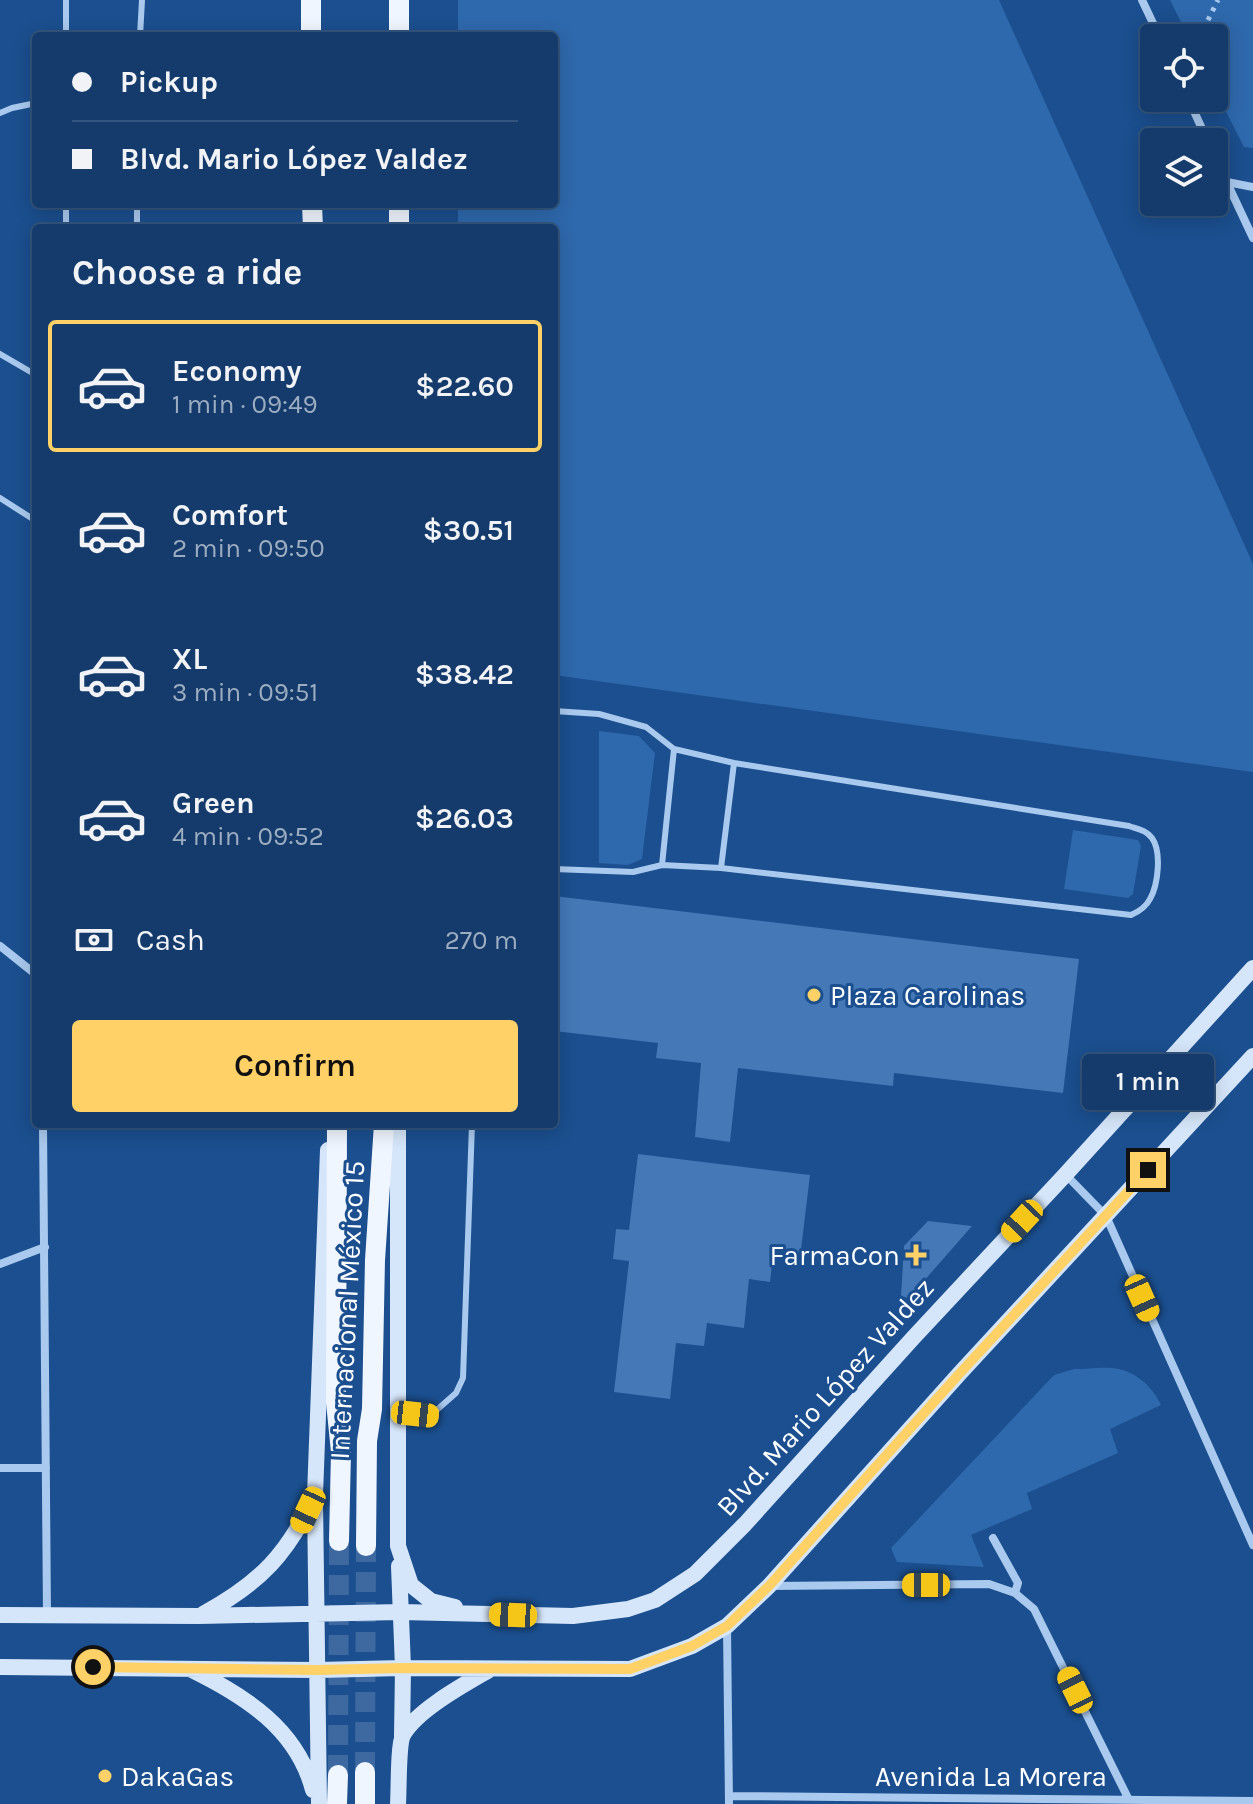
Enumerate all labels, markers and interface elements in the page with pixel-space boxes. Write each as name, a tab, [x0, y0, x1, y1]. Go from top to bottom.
map controls	[1140, 24, 1228, 216]
button: locate	[1140, 24, 1228, 112]
text: Pickup	[120, 64, 218, 100]
button: layers	[1140, 128, 1228, 216]
text: Blvd. Mario López Valdez	[120, 141, 468, 177]
text: Choose a ride	[72, 251, 302, 293]
icon: car	[76, 350, 148, 422]
text: Economy	[172, 353, 302, 389]
text: $22.60	[415, 368, 514, 404]
text: 1 min · 09:49	[172, 389, 318, 420]
icon: car	[76, 494, 148, 566]
text: Comfort	[172, 497, 288, 533]
text: $30.51	[423, 512, 514, 548]
text: 2 min · 09:50	[172, 533, 325, 564]
icon: car	[76, 638, 148, 710]
text: XL	[172, 641, 207, 677]
text: $38.42	[415, 656, 514, 692]
text: 3 min · 09:51	[172, 677, 318, 708]
icon: car	[76, 782, 148, 854]
text: Green	[172, 785, 255, 821]
text: $26.03	[415, 800, 514, 836]
text: 4 min · 09:52	[172, 821, 324, 852]
icon: cash	[72, 918, 116, 962]
text: Cash	[136, 922, 205, 958]
text: 270 m	[445, 925, 518, 956]
place label: Plaza Carolinas	[830, 979, 1025, 1012]
marker: Plaza Carolinas	[805, 986, 823, 1004]
button: Confirm	[72, 1020, 518, 1112]
callout: 1 min	[1082, 1054, 1214, 1110]
text: 1 min	[1116, 1066, 1180, 1097]
route end	[1130, 1152, 1166, 1188]
street label: Internacional México 15	[323, 1160, 371, 1460]
car	[997, 1195, 1047, 1247]
place label: FarmaCon	[769, 1239, 900, 1272]
marker: FarmaCon	[907, 1246, 925, 1264]
street label: Blvd. Mario López Valdez	[710, 1271, 940, 1523]
car	[1121, 1271, 1163, 1325]
car	[390, 1400, 440, 1428]
car	[287, 1483, 329, 1537]
car	[902, 1573, 950, 1597]
car	[489, 1602, 537, 1628]
route start	[75, 1649, 111, 1685]
car	[1054, 1663, 1096, 1717]
place label: DakaGas	[121, 1760, 234, 1793]
street label: Avenida La Morera	[875, 1760, 1107, 1793]
marker: DakaGas	[96, 1767, 114, 1785]

